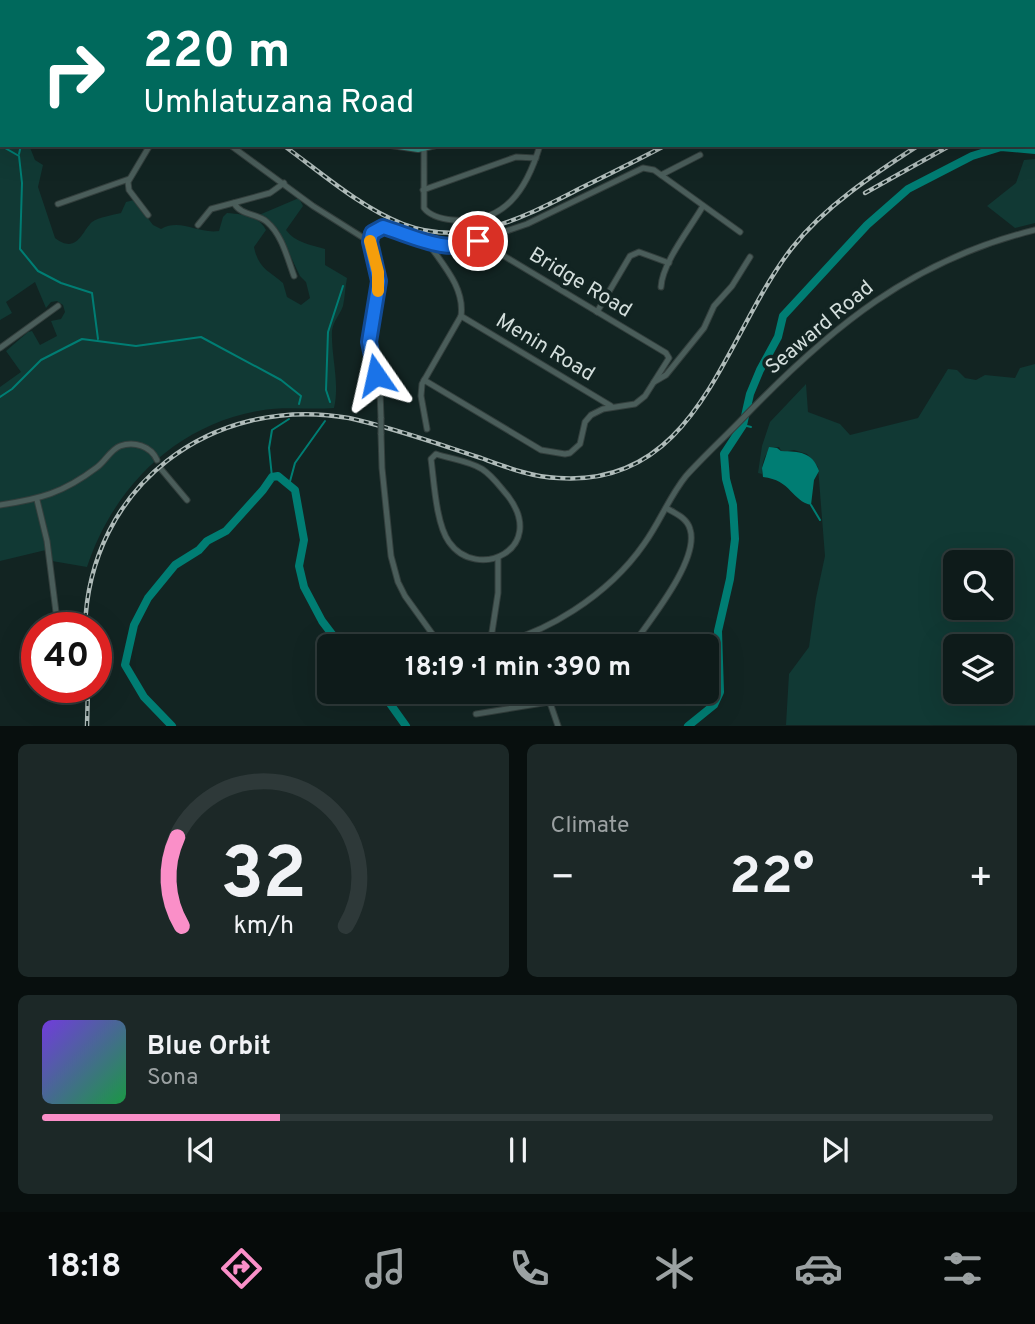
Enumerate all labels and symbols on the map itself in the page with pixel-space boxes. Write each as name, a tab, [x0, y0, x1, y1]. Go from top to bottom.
pin	[448, 211, 508, 271]
street label: Bridge Road	[524, 242, 636, 324]
street label: Seaward Road	[760, 275, 880, 381]
street label: Menin Road	[490, 308, 600, 388]
position arrow	[339, 338, 413, 412]
speed limit sign: 40	[21, 612, 112, 703]

